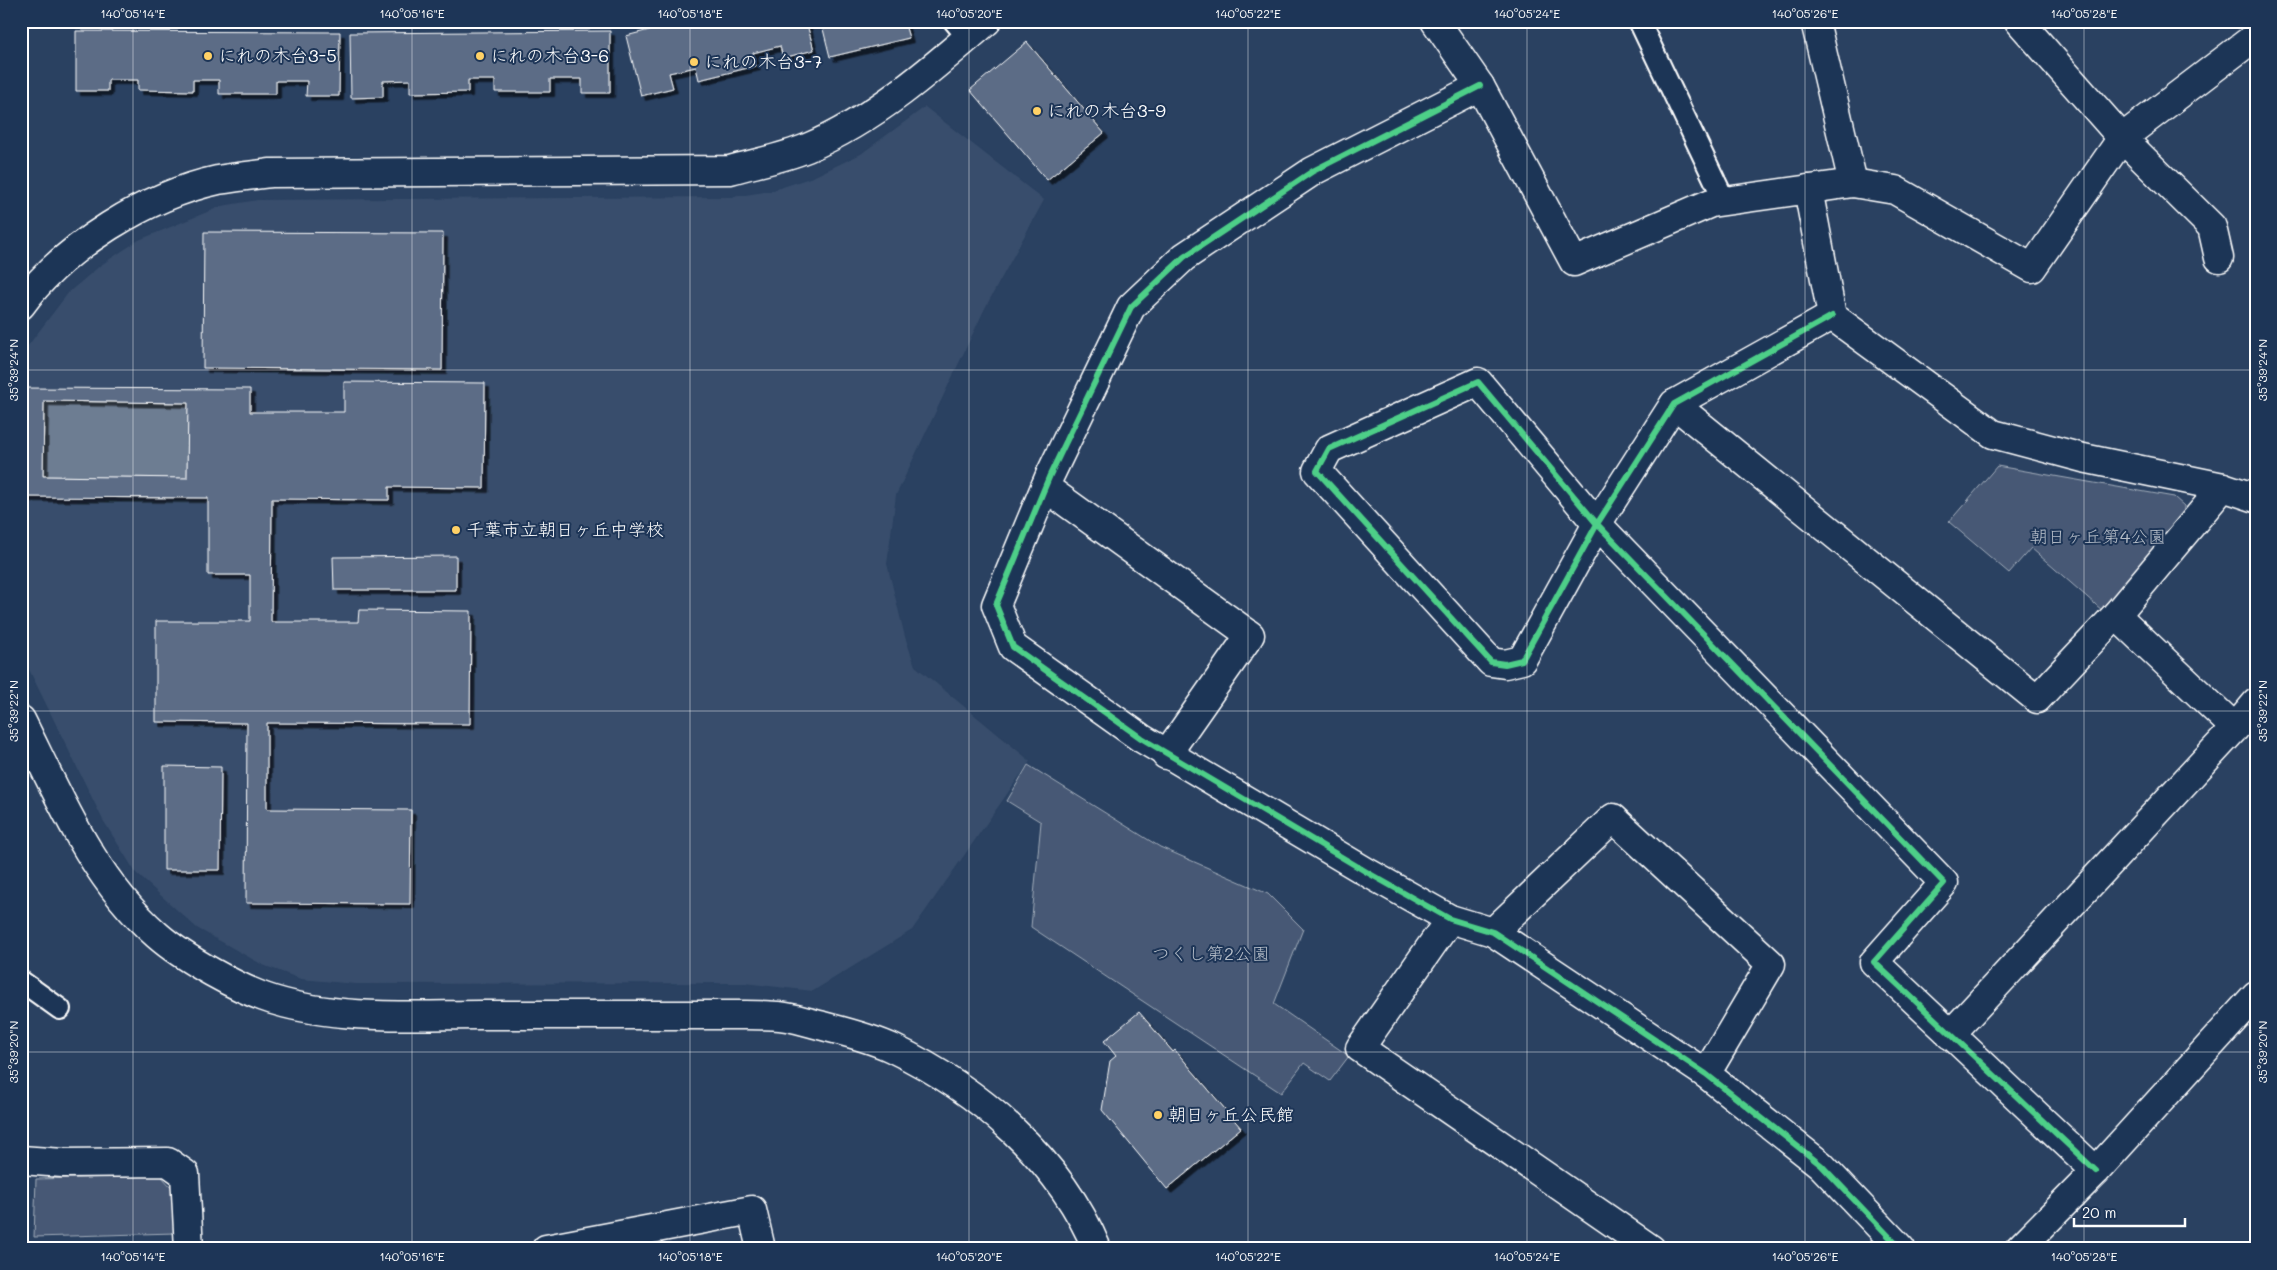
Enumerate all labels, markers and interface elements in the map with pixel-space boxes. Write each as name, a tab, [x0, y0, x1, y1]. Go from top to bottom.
text: 140°05'14"E	[100, 5, 166, 21]
text: 140°05'16"E	[379, 5, 445, 21]
text: 140°05'18"E	[657, 5, 723, 21]
text: 140°05'20"E	[936, 5, 1002, 21]
text: 140°05'22"E	[1215, 5, 1281, 21]
text: 140°05'24"E	[1494, 5, 1560, 21]
text: 140°05'26"E	[1772, 5, 1838, 21]
text: 140°05'28"E	[2051, 5, 2117, 21]
place label: にれの木台3-5	[218, 43, 337, 67]
place label: にれの木台3-6	[490, 43, 609, 67]
place label: にれの木台3-7	[704, 49, 822, 73]
marker: にれの木台3-5	[202, 50, 214, 62]
marker: にれの木台3-6	[474, 50, 486, 62]
marker: にれの木台3-7	[688, 56, 700, 68]
place label: にれの木台3-9	[1047, 98, 1166, 122]
marker: にれの木台3-9	[1031, 105, 1043, 117]
text: 35°39'24"N	[5, 339, 21, 401]
text: 35°39'24"N	[2254, 339, 2270, 401]
place label: 千葉市立朝日ヶ丘中学校	[466, 517, 664, 541]
marker: 千葉市立朝日ヶ丘中学校	[450, 524, 462, 536]
park label: 朝日ヶ丘第4公園	[2030, 524, 2166, 548]
text: 35°39'22"N	[5, 680, 21, 742]
text: 35°39'22"N	[2254, 680, 2270, 742]
park label: つくし第2公園	[1152, 941, 1270, 965]
text: 35°39'20"N	[5, 1021, 21, 1083]
text: 35°39'20"N	[2254, 1021, 2270, 1083]
place label: 朝日ヶ丘公民館	[1168, 1102, 1294, 1126]
marker: 朝日ヶ丘公民館	[1152, 1109, 1164, 1121]
scale bar	[2074, 1195, 2186, 1227]
text: 20 m	[2082, 1202, 2116, 1222]
text: 140°05'14"E	[100, 1248, 166, 1264]
text: 140°05'16"E	[379, 1248, 445, 1264]
text: 140°05'18"E	[657, 1248, 723, 1264]
text: 140°05'20"E	[936, 1248, 1002, 1264]
text: 140°05'22"E	[1215, 1248, 1281, 1264]
text: 140°05'24"E	[1494, 1248, 1560, 1264]
text: 140°05'26"E	[1772, 1248, 1838, 1264]
text: 140°05'28"E	[2051, 1248, 2117, 1264]

